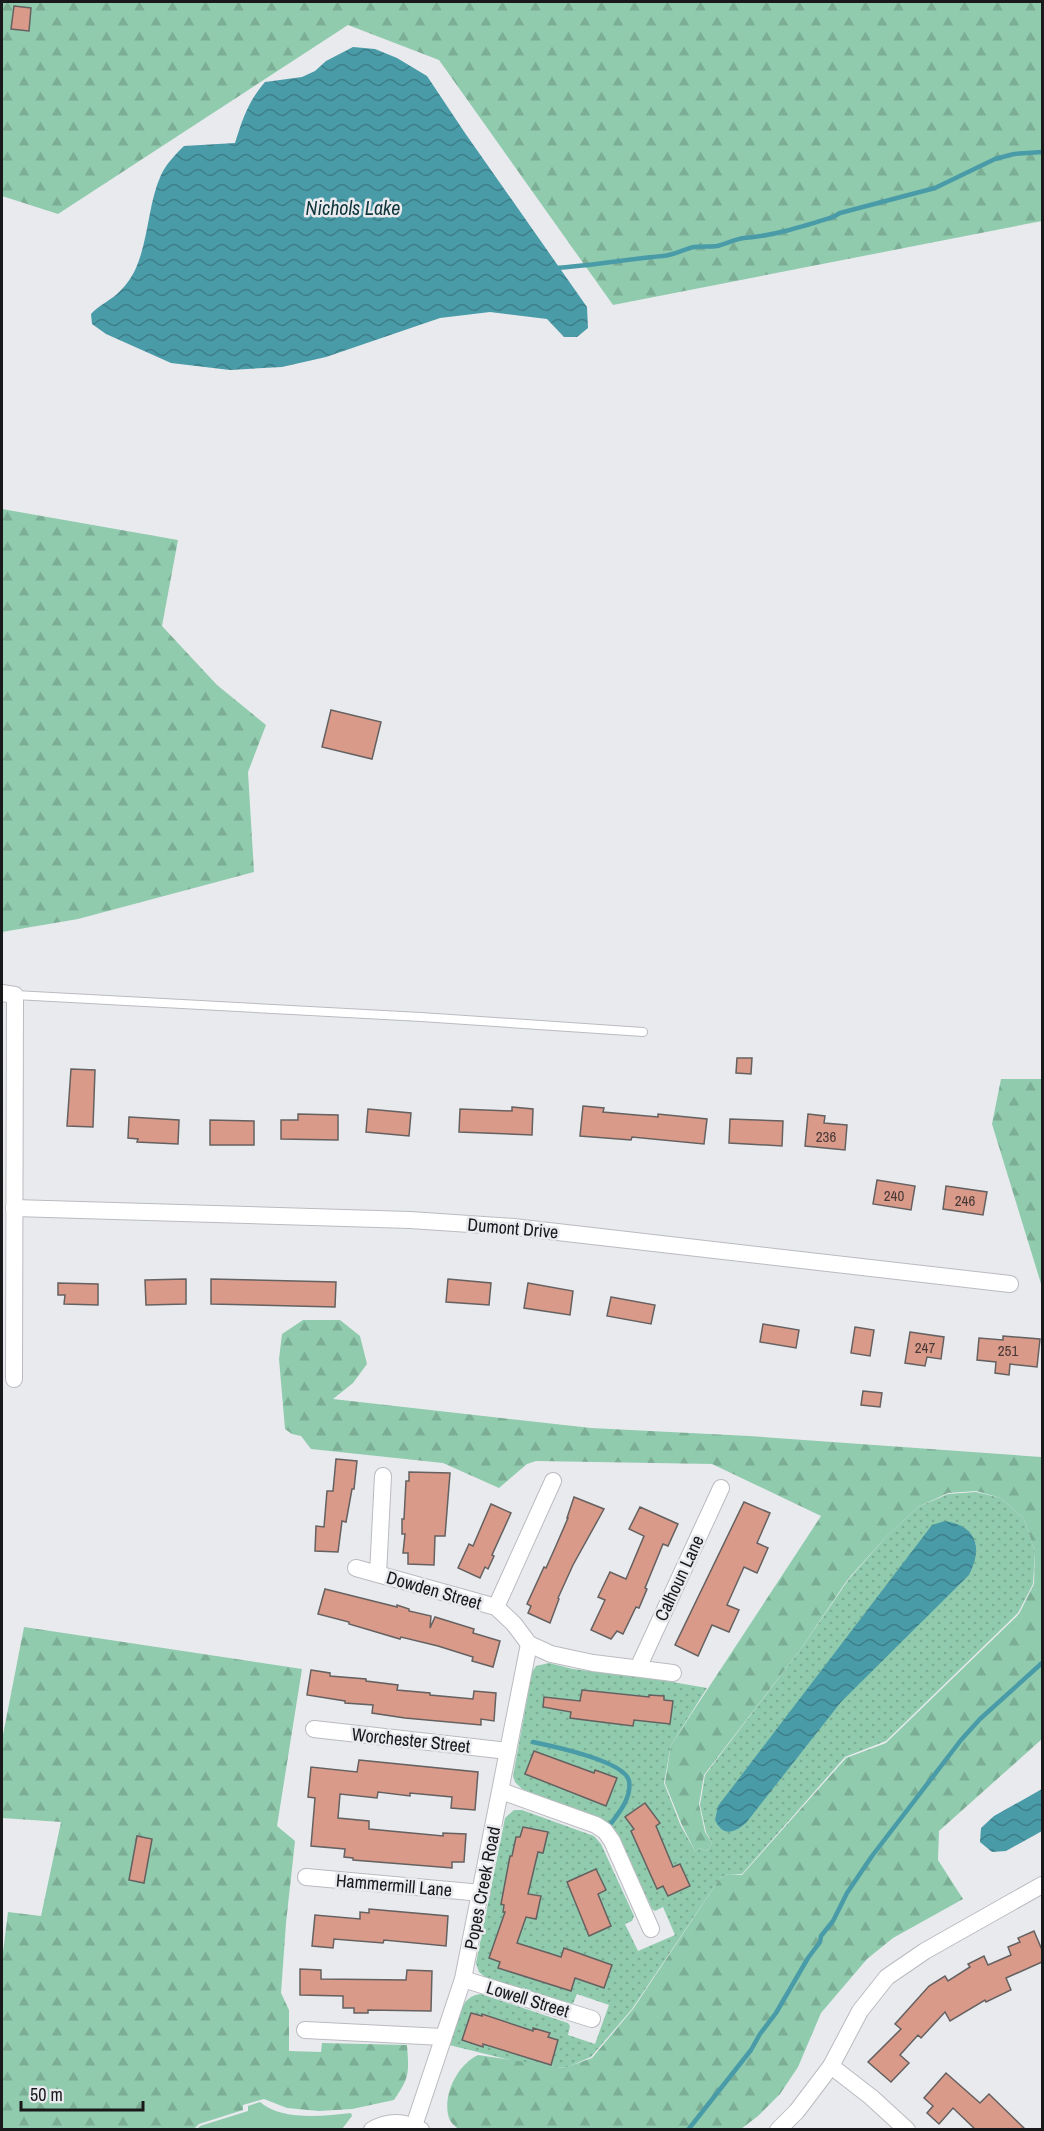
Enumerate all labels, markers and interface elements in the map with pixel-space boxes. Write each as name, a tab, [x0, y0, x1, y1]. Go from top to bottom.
water label: Nichols Lake	[306, 194, 400, 221]
house number: 236	[816, 1126, 836, 1147]
house number: 240	[884, 1185, 904, 1206]
house number: 246	[955, 1190, 975, 1211]
street label: Dumont Drive	[467, 1212, 559, 1244]
house number: 247	[915, 1337, 935, 1358]
house number: 251	[998, 1340, 1018, 1361]
street label: Calhoun Lane	[648, 1531, 710, 1625]
street label: Dowden Street	[384, 1565, 484, 1615]
street label: Worchester Street	[351, 1721, 471, 1759]
street label: Popes Creek Road	[458, 1824, 506, 1952]
street label: Hammermill Lane	[335, 1867, 453, 1903]
street label: Lowell Street	[484, 1975, 572, 2023]
scale bar	[21, 2074, 142, 2112]
text: 50 m	[30, 2082, 63, 2107]

